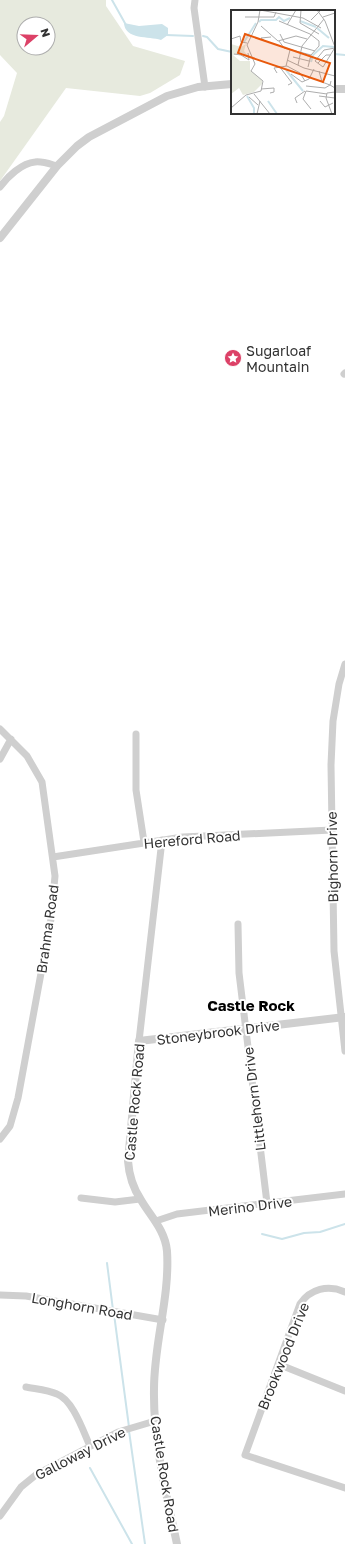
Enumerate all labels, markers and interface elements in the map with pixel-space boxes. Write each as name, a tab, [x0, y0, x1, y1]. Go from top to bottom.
inset map	[231, 10, 335, 114]
north arrow	[16, 16, 56, 56]
text: N	[38, 27, 53, 39]
place label: Sugarloaf Mountain	[246, 342, 311, 375]
place icon: Sugarloaf Mountain	[223, 348, 243, 368]
street label: Bighorn Drive	[323, 811, 341, 903]
street label: Hereford Road	[143, 826, 241, 852]
street label: Brahma Road	[32, 884, 62, 974]
district label: Castle Rock	[207, 996, 295, 1014]
street label: Stoneybrook Drive	[156, 1016, 280, 1048]
street label: Castle Rock Road	[120, 1043, 148, 1161]
street label: Littlehorn Drive	[239, 1046, 269, 1152]
street label: Merino Drive	[207, 1192, 293, 1220]
street label: Longhorn Road	[30, 1289, 134, 1323]
street label: Brookwood Drive	[254, 1300, 312, 1412]
street label: Castle Rock Road	[147, 1415, 183, 1533]
street label: Galloway Drive	[32, 1423, 128, 1483]

